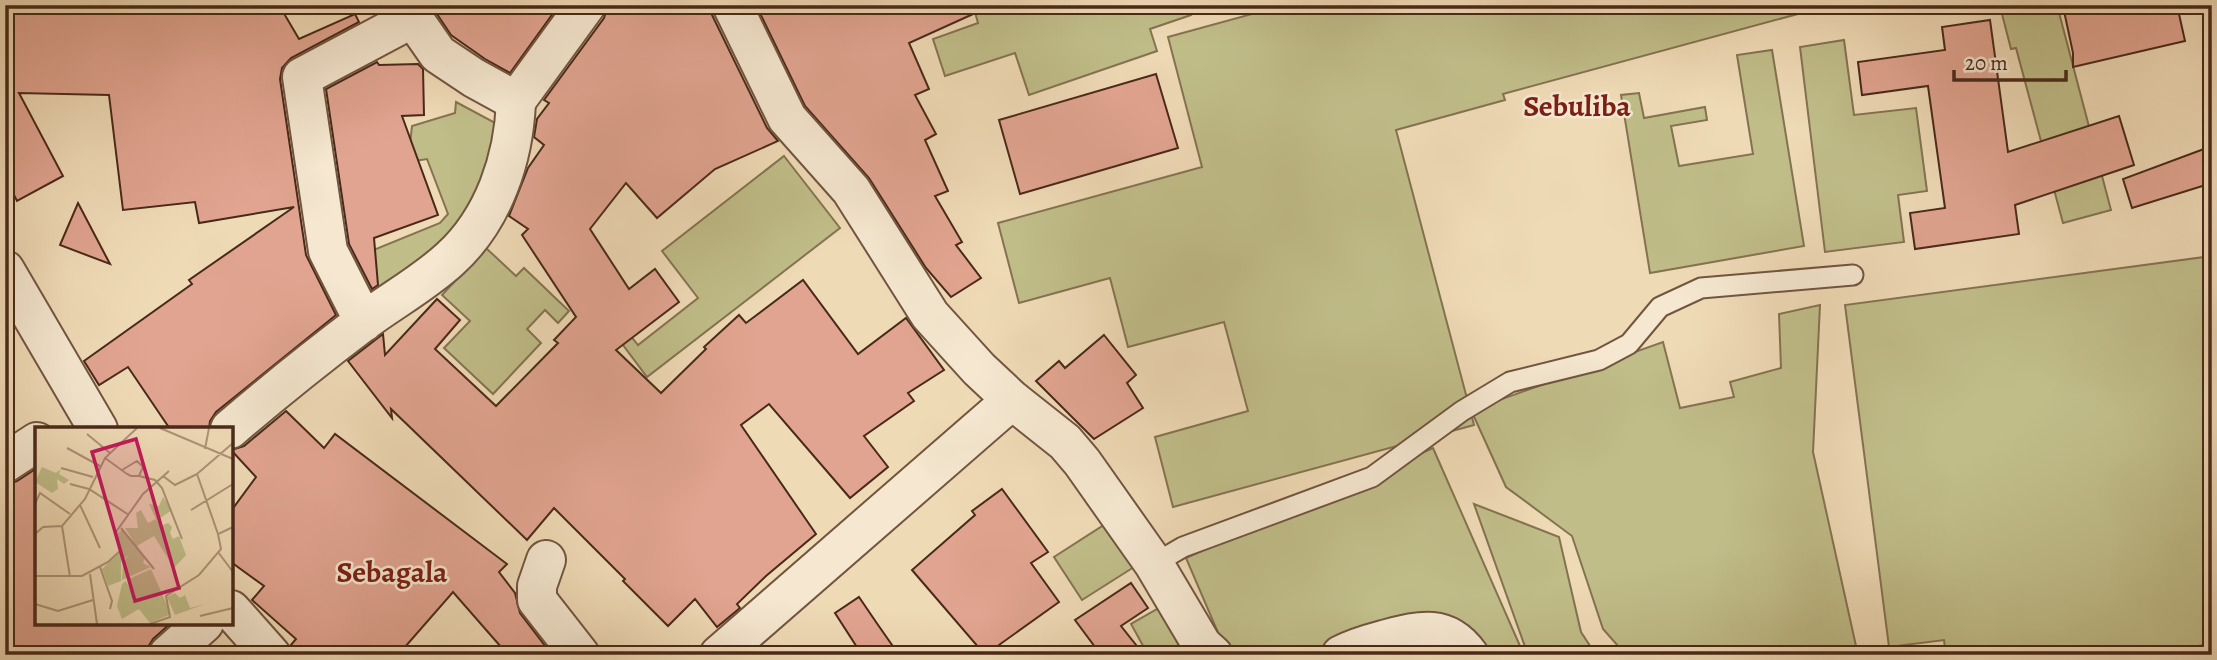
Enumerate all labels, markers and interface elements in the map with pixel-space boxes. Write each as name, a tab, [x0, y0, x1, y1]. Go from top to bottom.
scale bar	[1954, 38, 2066, 82]
text: 20 m	[1965, 49, 2008, 77]
district label: Sebuliba	[1523, 86, 1631, 126]
inset map	[35, 427, 233, 625]
district label: Sebagala	[336, 552, 448, 592]

